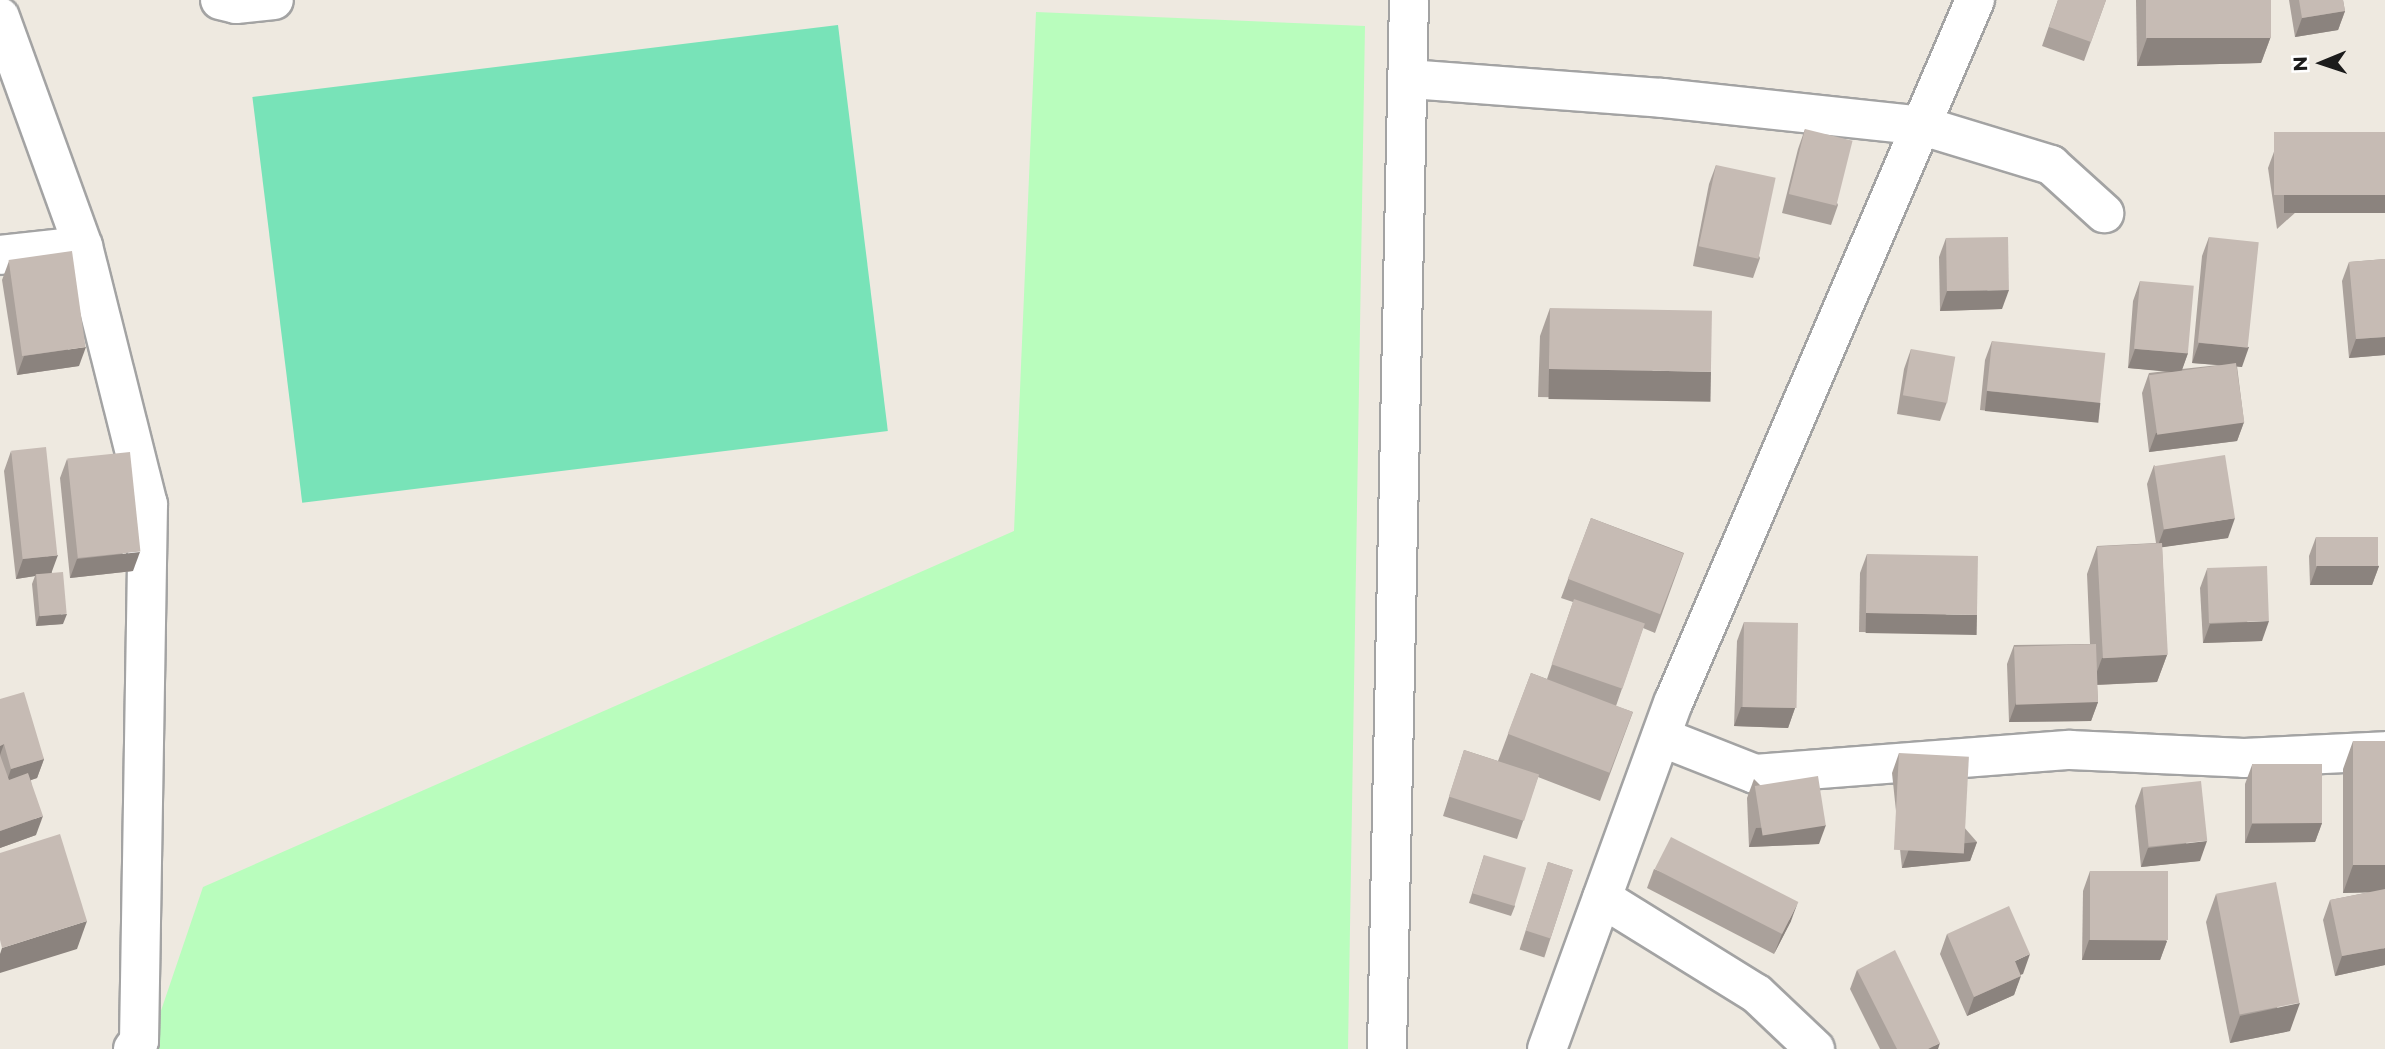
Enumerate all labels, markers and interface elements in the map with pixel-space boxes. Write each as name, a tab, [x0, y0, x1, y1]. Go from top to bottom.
north arrow	[2287, 28, 2357, 98]
text: N	[2289, 56, 2312, 72]

